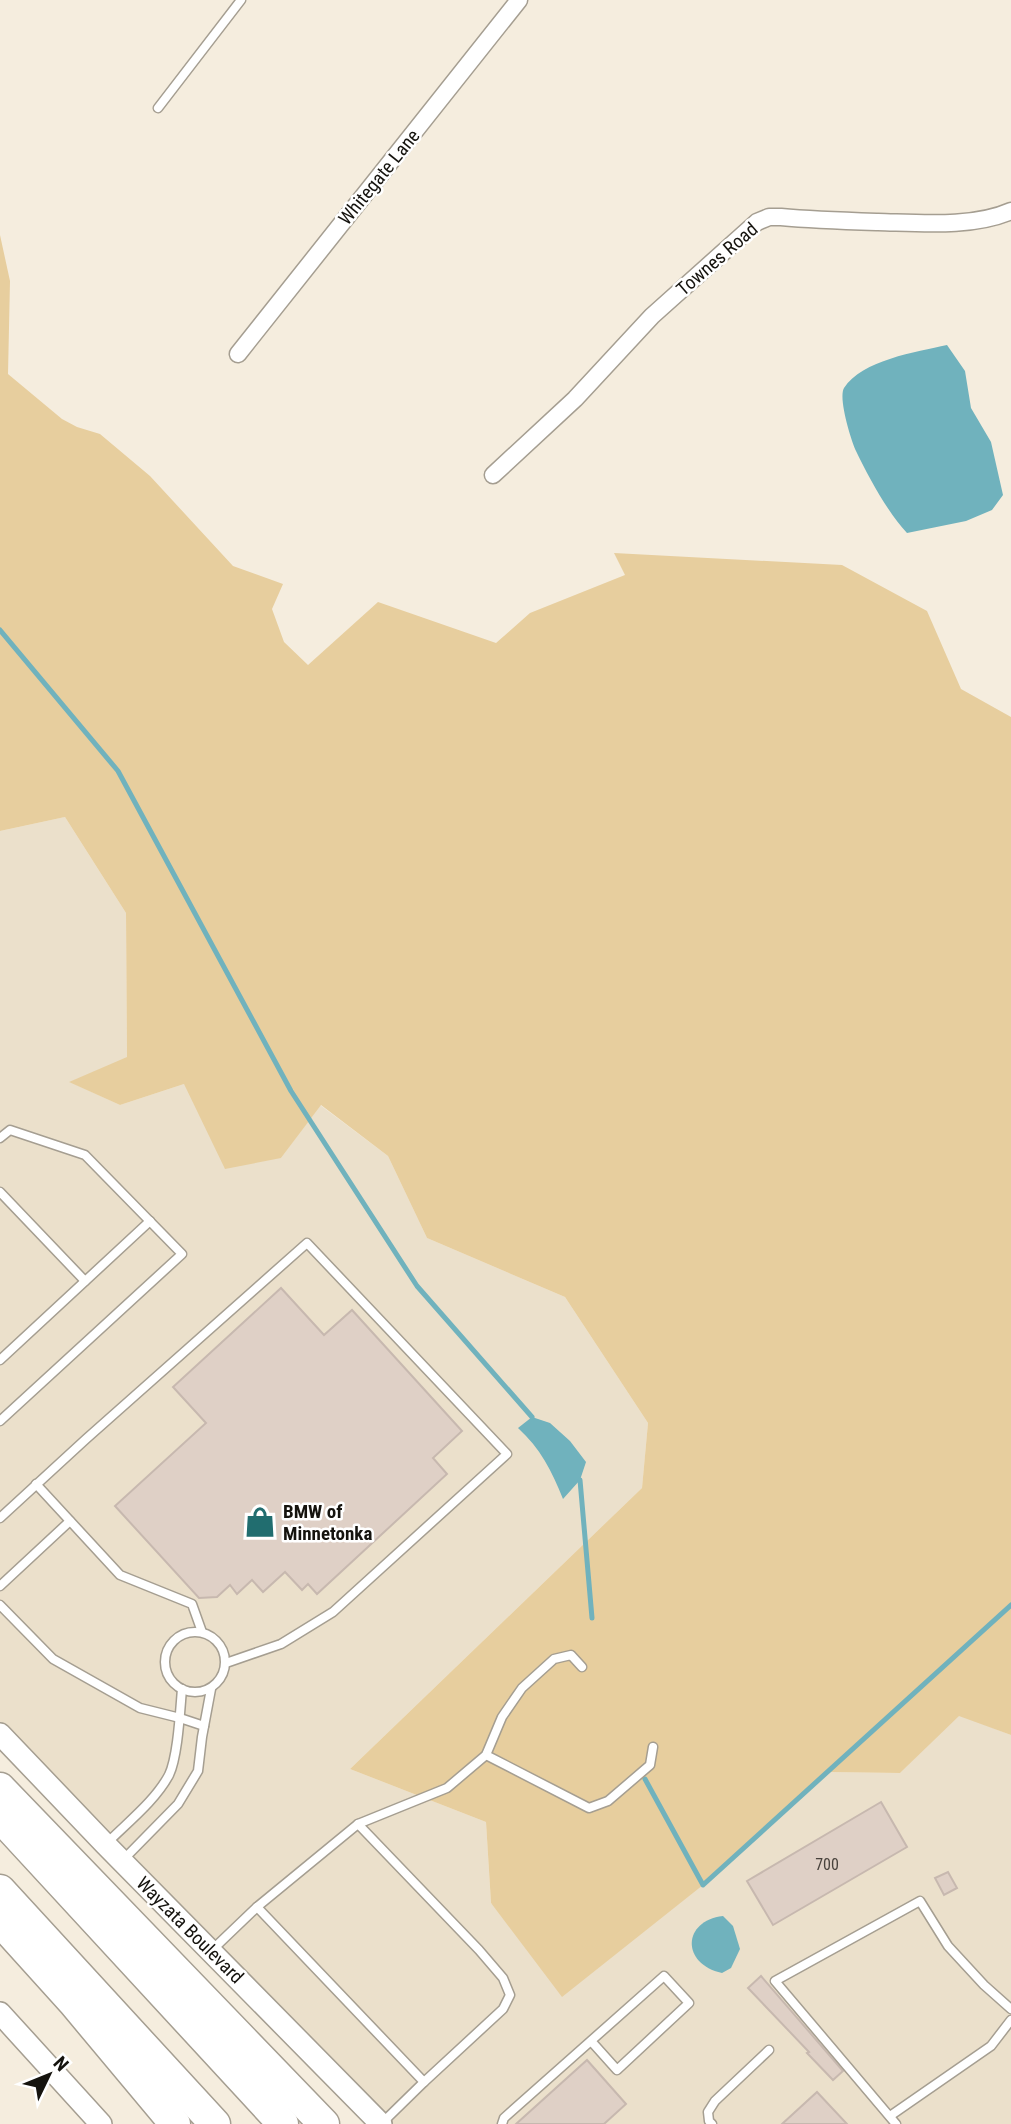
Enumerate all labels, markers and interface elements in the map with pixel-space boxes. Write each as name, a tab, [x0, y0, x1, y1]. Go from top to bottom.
street label: Whitegate Lane	[334, 125, 425, 229]
street label: Townes Road	[672, 217, 762, 301]
place label: BMW of Minnetonka	[283, 1500, 372, 1545]
shop icon: BMW of Minnetonka	[243, 1505, 277, 1539]
house number: 700	[815, 1855, 839, 1874]
street label: Wayzata Boulevard	[132, 1872, 248, 1988]
north arrow	[14, 2040, 84, 2110]
text: N	[49, 2052, 73, 2076]

